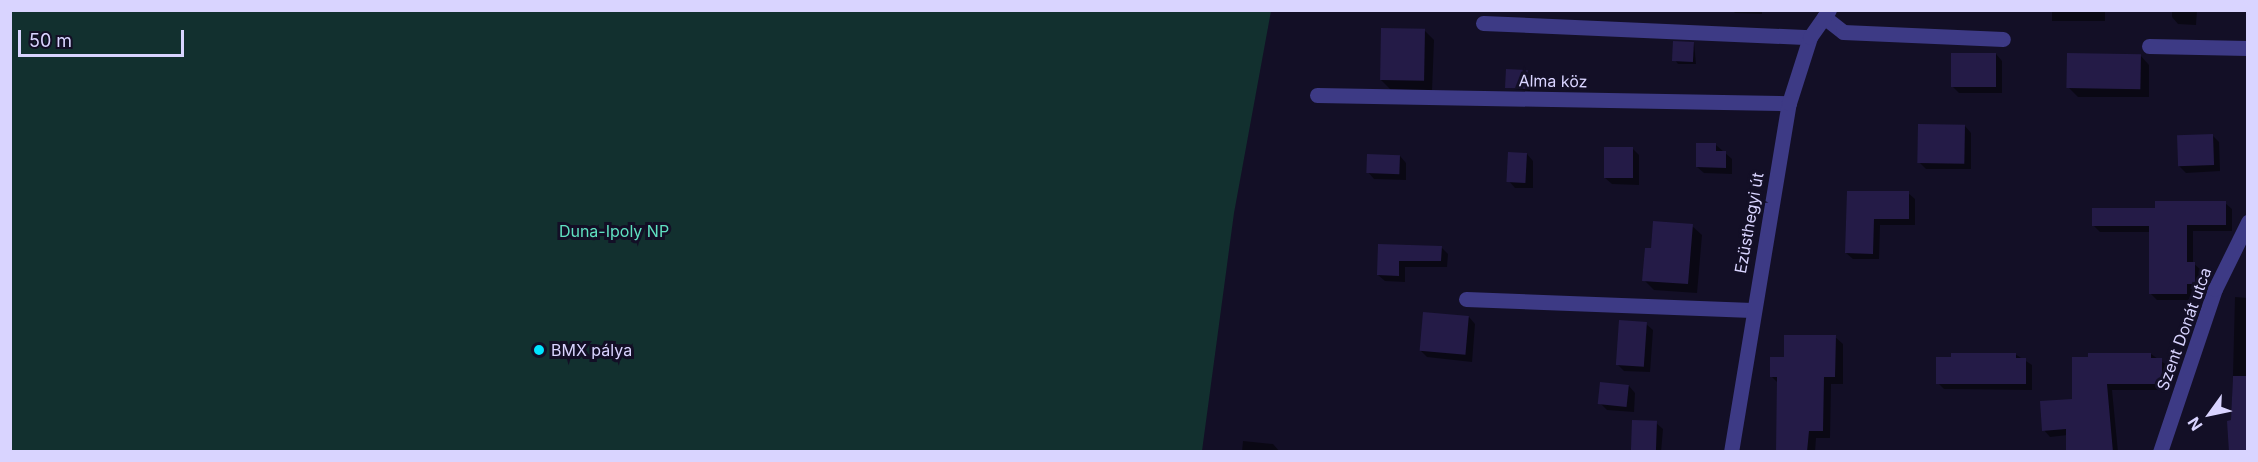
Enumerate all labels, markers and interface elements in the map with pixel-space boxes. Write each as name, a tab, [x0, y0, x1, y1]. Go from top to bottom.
scale bar	[21, 18, 188, 56]
text: 50 m	[29, 30, 72, 51]
street label: Alma köz	[1518, 71, 1588, 91]
street label: Ezüsthegyi út	[1731, 171, 1767, 275]
park label: Duna-Ipoly NP	[559, 221, 669, 241]
street label: Szent Donát utca	[2153, 265, 2215, 393]
place label: BMX pálya	[551, 340, 632, 360]
marker: BMX pálya	[532, 343, 546, 357]
north arrow	[2180, 384, 2240, 444]
text: N	[2183, 413, 2207, 434]

